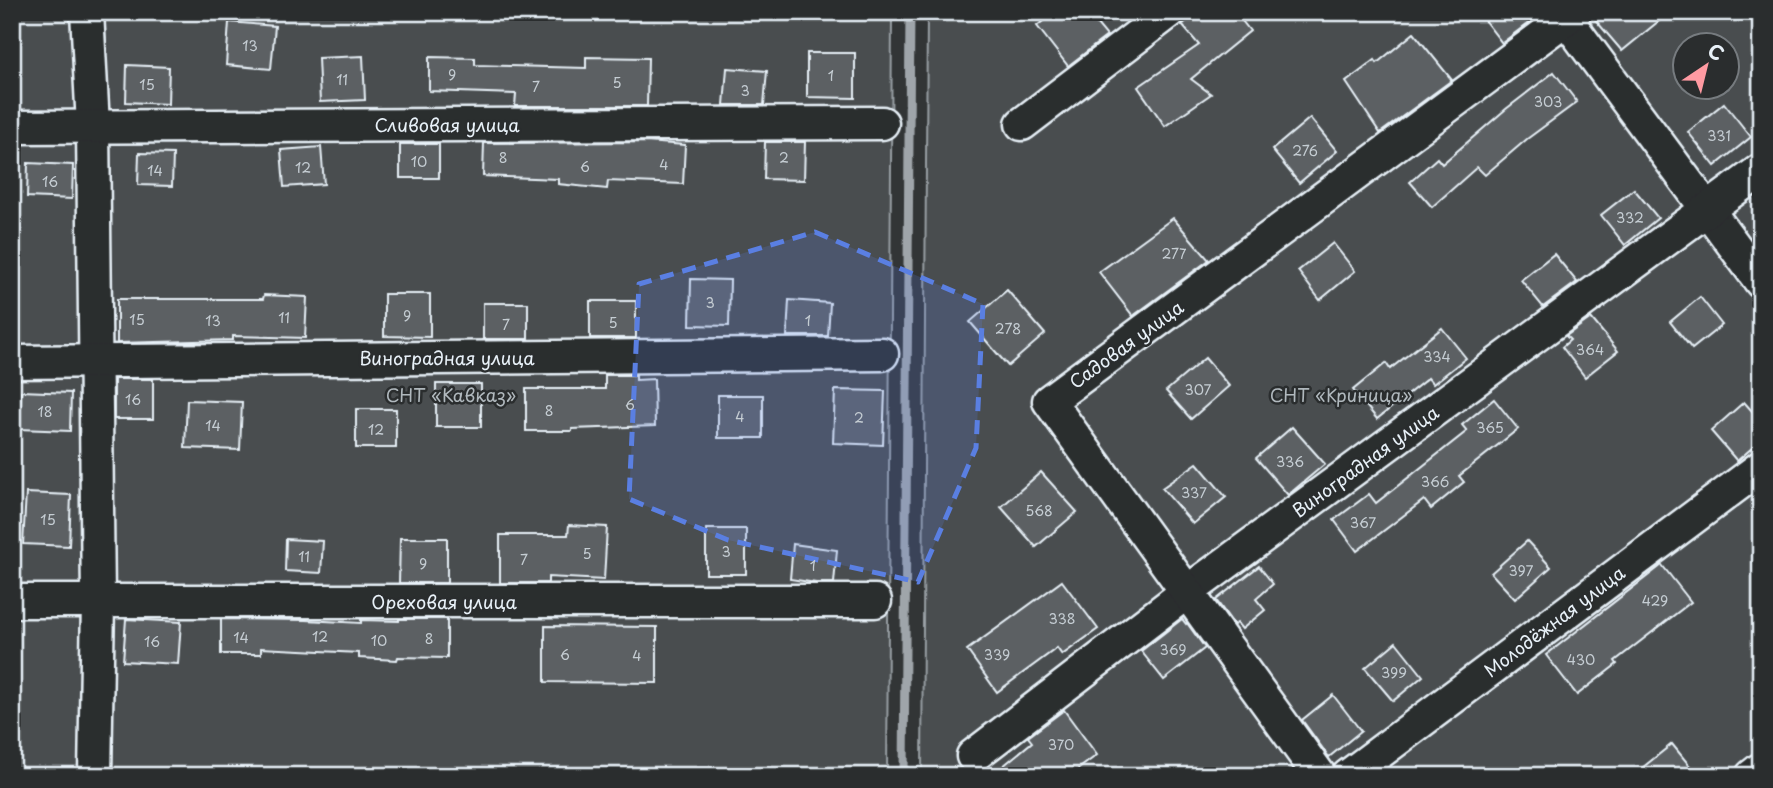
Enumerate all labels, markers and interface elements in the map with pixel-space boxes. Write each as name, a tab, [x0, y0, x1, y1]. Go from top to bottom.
north arrow	[1672, 32, 1742, 102]
house number: 13	[242, 35, 258, 56]
text: С	[1702, 36, 1730, 67]
house number: 9	[448, 64, 456, 85]
house number: 1	[828, 65, 834, 86]
house number: 11	[336, 69, 348, 90]
house number: 5	[612, 72, 622, 93]
house number: 15	[139, 74, 155, 95]
house number: 7	[532, 76, 540, 97]
house number: 3	[740, 80, 750, 101]
house number: 303	[1534, 91, 1562, 112]
street label: Сливовая улица	[374, 111, 520, 138]
house number: 331	[1707, 125, 1731, 146]
house number: 276	[1292, 140, 1318, 161]
house number: 8	[499, 147, 507, 168]
house number: 2	[779, 147, 789, 168]
house number: 10	[411, 151, 427, 172]
house number: 4	[659, 154, 669, 175]
house number: 6	[580, 156, 590, 177]
house number: 12	[295, 157, 311, 178]
house number: 14	[147, 160, 163, 181]
house number: 16	[42, 171, 58, 192]
house number: 332	[1616, 207, 1644, 228]
house number: 277	[1162, 243, 1187, 264]
house number: 3	[705, 292, 715, 313]
street label: Садовая улица	[1063, 293, 1189, 395]
house number: 9	[403, 305, 411, 326]
house number: 11	[278, 307, 290, 328]
house number: 15	[129, 309, 145, 330]
house number: 13	[205, 310, 221, 331]
house number: 1	[805, 310, 811, 331]
house number: 5	[608, 312, 618, 333]
house number: 7	[502, 314, 510, 335]
house number: 278	[995, 318, 1021, 339]
house number: 364	[1576, 339, 1604, 360]
street label: Виноградная улица	[359, 344, 535, 371]
house number: 334	[1423, 346, 1451, 367]
house number: 307	[1185, 379, 1212, 400]
park label: СНТ «Кавказ»	[386, 381, 516, 408]
park label: СНТ «Криница»	[1270, 381, 1412, 408]
house number: 16	[125, 389, 141, 410]
house number: 6	[625, 394, 635, 415]
street label: Виноградная улица	[1286, 398, 1444, 523]
house number: 8	[545, 400, 553, 421]
house number: 18	[37, 401, 53, 422]
house number: 4	[735, 406, 745, 427]
house number: 2	[854, 407, 864, 428]
house number: 14	[205, 415, 221, 436]
house number: 365	[1476, 417, 1504, 438]
house number: 12	[368, 419, 384, 440]
house number: 336	[1276, 451, 1304, 472]
house number: 366	[1421, 471, 1449, 492]
house number: 337	[1181, 482, 1207, 503]
house number: 568	[1025, 500, 1053, 521]
house number: 15	[40, 509, 56, 530]
house number: 367	[1350, 512, 1376, 533]
house number: 3	[721, 541, 731, 562]
house number: 5	[582, 543, 592, 564]
house number: 11	[298, 546, 310, 567]
house number: 7	[520, 549, 528, 570]
house number: 9	[419, 553, 427, 574]
house number: 1	[810, 555, 816, 576]
street label: Молодёжная улица	[1478, 558, 1631, 683]
house number: 397	[1509, 560, 1534, 581]
street label: Ореховая улица	[371, 588, 517, 615]
house number: 429	[1642, 590, 1668, 611]
house number: 338	[1048, 608, 1076, 629]
house number: 12	[312, 626, 328, 647]
house number: 14	[233, 627, 249, 648]
house number: 8	[425, 628, 433, 649]
house number: 10	[371, 630, 387, 651]
house number: 16	[144, 631, 160, 652]
house number: 369	[1160, 639, 1186, 660]
house number: 6	[560, 644, 570, 665]
house number: 339	[984, 644, 1010, 665]
house number: 4	[632, 645, 642, 666]
house number: 430	[1567, 649, 1595, 670]
house number: 399	[1381, 662, 1407, 683]
house number: 370	[1048, 734, 1074, 755]

